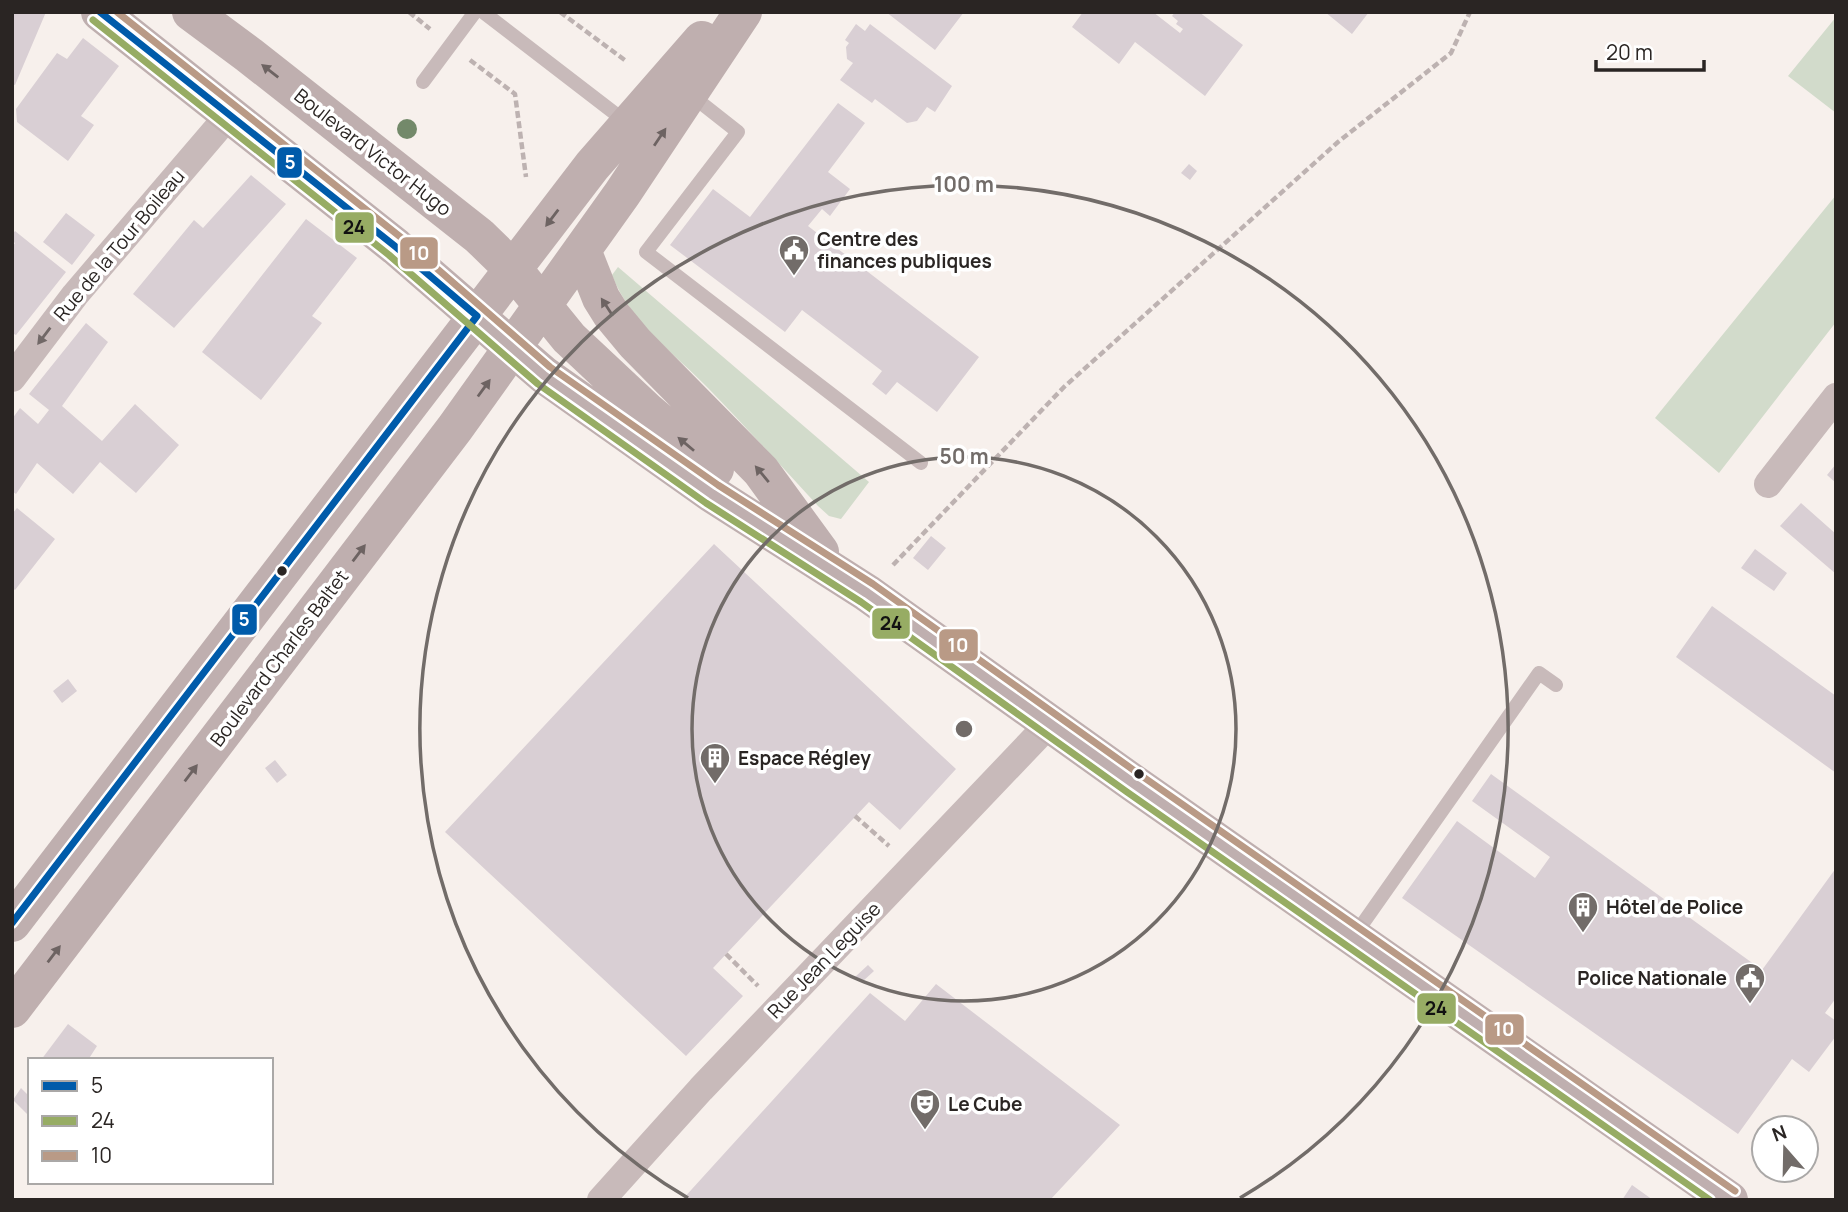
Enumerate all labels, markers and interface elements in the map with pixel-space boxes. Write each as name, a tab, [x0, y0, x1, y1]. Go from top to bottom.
scale bar	[1596, 28, 1704, 72]
text: 20 m	[1606, 38, 1653, 66]
one-way arrow	[262, 64, 280, 79]
street label: Boulevard Victor Hugo	[289, 82, 457, 222]
one-way arrow	[653, 128, 666, 147]
line badge: 5	[276, 146, 303, 179]
text: 5	[284, 149, 296, 175]
street label: Rue de la Tour Boileau	[48, 164, 190, 326]
text: 100 m	[934, 170, 994, 198]
one-way arrow	[545, 208, 560, 226]
line badge: 24	[334, 211, 375, 244]
text: 24	[343, 214, 365, 240]
place label: Centre des finances publiques	[817, 226, 992, 274]
public building icon: Centre des finances publiques	[777, 233, 811, 277]
line badge: 10	[399, 236, 439, 270]
text: 10	[409, 240, 429, 266]
one-way arrow	[601, 298, 614, 317]
one-way arrow	[37, 327, 51, 345]
one-way arrow	[476, 379, 490, 397]
one-way arrow	[678, 437, 695, 452]
text: 50 m	[939, 442, 989, 470]
one-way arrow	[755, 465, 770, 482]
one-way arrow	[351, 545, 366, 563]
street label: Boulevard Charles Baltet	[204, 564, 354, 752]
unlabelled marker	[275, 564, 289, 578]
line badge: 5	[231, 603, 258, 636]
text: 5	[238, 606, 250, 632]
line badge: 24	[871, 607, 911, 640]
text: 24	[880, 610, 902, 636]
line badge: 10	[938, 628, 979, 662]
text: 10	[948, 632, 968, 658]
centre of rings	[952, 717, 976, 741]
building icon: Espace Régley	[698, 741, 732, 785]
place label: Espace Régley	[738, 745, 871, 771]
one-way arrow	[184, 765, 199, 783]
unlabelled marker	[1132, 767, 1146, 781]
building icon: Hôtel de Police	[1566, 890, 1600, 934]
place label: Hôtel de Police	[1606, 894, 1743, 920]
street label: Rue Jean Leguise	[762, 896, 886, 1024]
one-way arrow	[46, 946, 61, 964]
public building icon: Police Nationale	[1733, 961, 1767, 1005]
place label: Police Nationale	[1577, 965, 1727, 991]
line badge: 24	[1416, 992, 1457, 1025]
text: 24	[1425, 995, 1447, 1021]
line badge: 10	[1484, 1013, 1525, 1046]
text: 10	[1494, 1016, 1514, 1042]
legend	[28, 1058, 273, 1184]
text: 5	[91, 1071, 103, 1099]
theatre icon: Le Cube	[908, 1087, 942, 1131]
place label: Le Cube	[948, 1091, 1022, 1117]
text: 24	[91, 1106, 115, 1134]
north arrow	[1750, 1114, 1820, 1184]
text: N	[1768, 1118, 1790, 1148]
text: 10	[91, 1141, 112, 1169]

